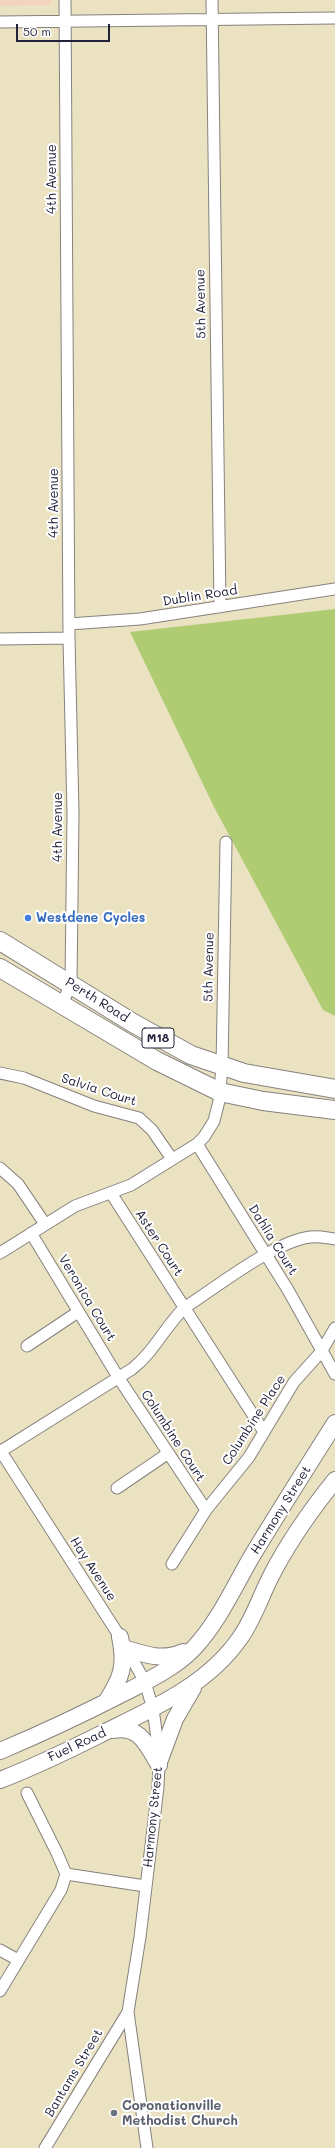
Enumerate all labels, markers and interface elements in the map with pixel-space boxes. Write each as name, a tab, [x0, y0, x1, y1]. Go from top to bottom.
scale bar	[18, 16, 112, 42]
text: 50 m	[23, 23, 51, 39]
street label: 4th Avenue	[44, 144, 60, 214]
street label: 5th Avenue	[193, 269, 209, 339]
street label: 4th Avenue	[46, 468, 62, 538]
street label: Dublin Road	[162, 582, 238, 610]
street label: 4th Avenue	[50, 792, 66, 862]
place label: Westdene Cycles	[36, 910, 145, 926]
marker: Westdene Cycles	[23, 913, 33, 923]
street label: 5th Avenue	[201, 932, 217, 1002]
street label: Perth Road	[62, 974, 132, 1026]
road number: M18	[142, 1028, 174, 1048]
street label: Salvia Court	[59, 1071, 139, 1109]
street label: Dahlia Court	[245, 1202, 301, 1278]
street label: Aster Court	[132, 1207, 186, 1279]
street label: Veronica Court	[55, 1252, 119, 1344]
street label: Columbine Place	[219, 1372, 289, 1468]
street label: Columbine Court	[138, 1387, 208, 1485]
street label: Harmony Street	[247, 1463, 315, 1557]
street label: Hay Avenue	[66, 1534, 120, 1604]
street label: Fuel Road	[46, 1725, 108, 1765]
street label: Harmony Street	[140, 1766, 166, 1868]
street label: Bantams Street	[42, 2026, 106, 2120]
place label: Coronationville Methodist Church	[122, 2098, 238, 2129]
marker: Coronationville Methodist Church	[109, 2108, 119, 2118]

